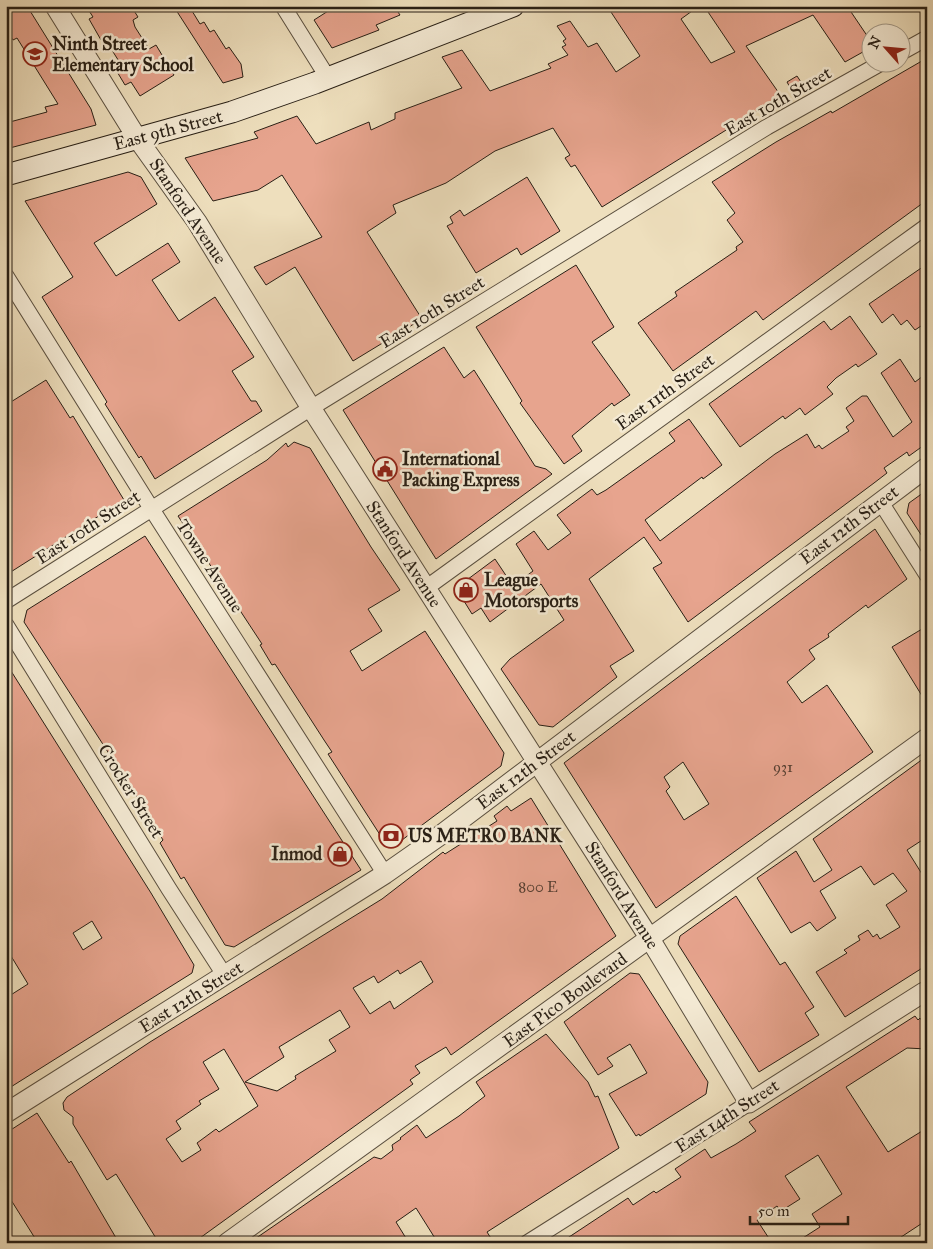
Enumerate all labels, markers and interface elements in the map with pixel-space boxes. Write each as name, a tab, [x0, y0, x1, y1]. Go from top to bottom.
north arrow	[860, 22, 910, 72]
place label: Ninth Street Elementary School	[52, 33, 195, 77]
text: N	[865, 33, 885, 51]
school or university icon: Ninth Street Elementary School	[22, 41, 48, 67]
street label: East 10th Street	[721, 61, 836, 140]
street label: East 9th Street	[111, 105, 226, 155]
street label: Stanford Avenue	[145, 154, 231, 268]
street label: East 10th Street	[375, 271, 489, 353]
street label: East 11th Street	[611, 348, 719, 435]
place label: International Packing Express	[402, 448, 520, 492]
public building icon: International Packing Express	[372, 456, 398, 482]
street label: East 12th Street	[795, 480, 903, 569]
street label: East 10th Street	[32, 485, 145, 569]
street label: Stanford Avenue	[361, 497, 447, 611]
street label: Towne Avenue	[172, 515, 248, 617]
place label: League Motorsports	[484, 569, 579, 613]
shop icon: League Motorsports	[453, 577, 479, 603]
street label: East 12th Street	[472, 725, 580, 814]
street label: Crocker Street	[93, 740, 169, 843]
house number: 931	[773, 758, 793, 776]
bank icon: US METRO BANK	[378, 823, 404, 849]
place label: US METRO BANK	[408, 825, 563, 847]
street label: Stanford Avenue	[580, 837, 664, 953]
shop icon: Inmod	[327, 841, 353, 867]
place label: Inmod	[271, 843, 323, 865]
house number: 800 E	[518, 878, 558, 896]
street label: East Pico Boulevard	[499, 948, 631, 1052]
street label: East 12th Street	[135, 956, 248, 1038]
street label: East 14th Street	[671, 1074, 784, 1158]
scale bar	[750, 1194, 848, 1226]
text: 50 m	[758, 1202, 790, 1220]

